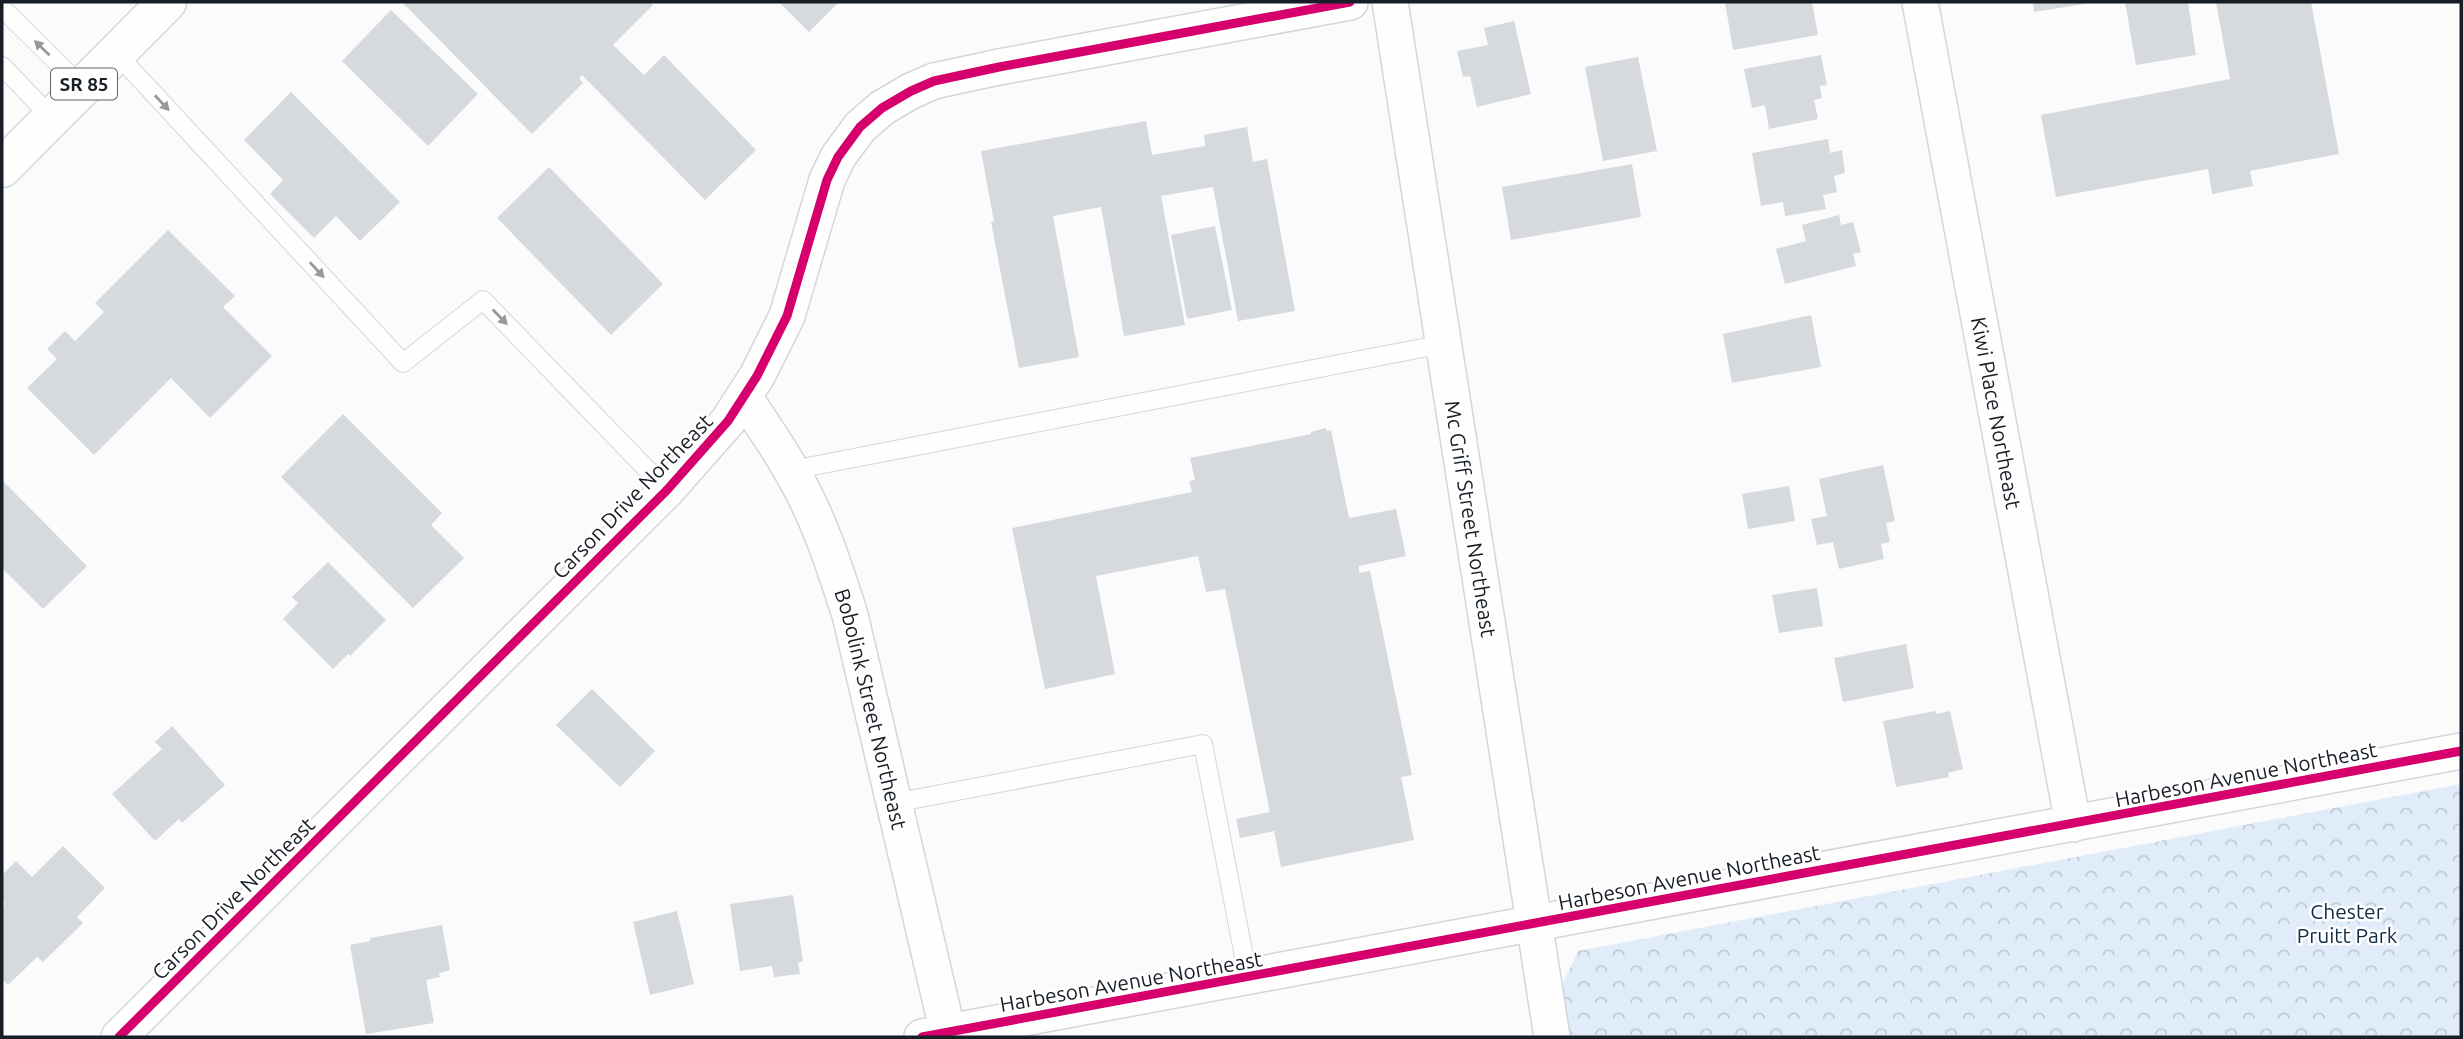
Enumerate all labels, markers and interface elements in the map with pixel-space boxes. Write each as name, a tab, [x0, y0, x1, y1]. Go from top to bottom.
one-way arrow	[34, 40, 51, 56]
road number: SR 85	[51, 68, 117, 100]
one-way arrow	[154, 94, 170, 112]
one-way arrow	[309, 261, 325, 279]
one-way arrow	[491, 308, 507, 325]
street label: Kiwi Place Northeast	[1967, 315, 2026, 511]
street label: Mc Griff Street Northeast	[1441, 399, 1501, 639]
street label: Carson Drive Northeast	[547, 409, 717, 583]
street label: Bobolink Street Northeast	[830, 585, 912, 832]
street label: Harbeson Avenue Northeast	[2113, 737, 2379, 811]
street label: Carson Drive Northeast	[147, 812, 319, 984]
street label: Harbeson Avenue Northeast	[1556, 840, 1822, 914]
park label: Chester Pruitt Park	[2297, 899, 2398, 947]
street label: Harbeson Avenue Northeast	[998, 946, 1264, 1016]

